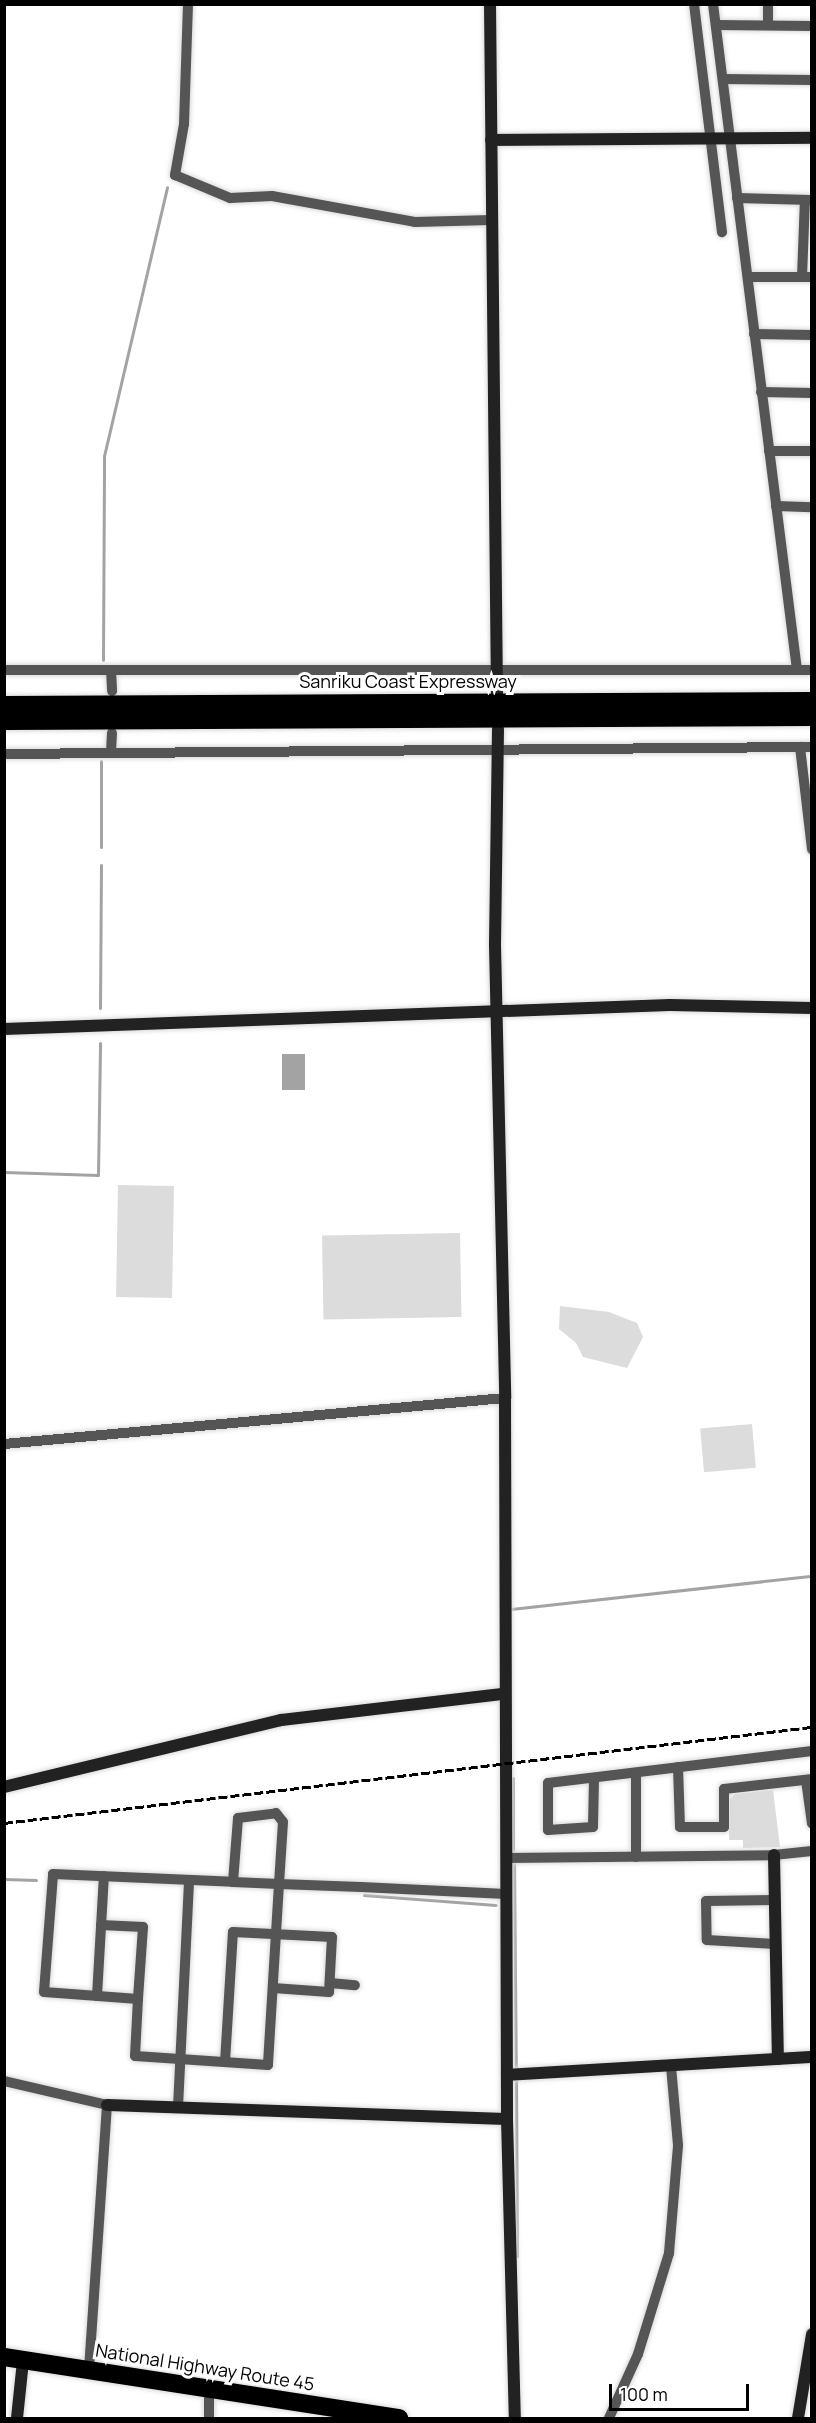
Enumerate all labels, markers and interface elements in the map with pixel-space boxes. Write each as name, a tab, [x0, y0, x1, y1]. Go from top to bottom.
street label: Sanriku Coast Expressway	[299, 670, 517, 692]
street label: National Highway Route 45	[94, 2339, 316, 2395]
scale bar	[612, 2372, 752, 2410]
text: 100 m	[620, 2382, 668, 2406]

